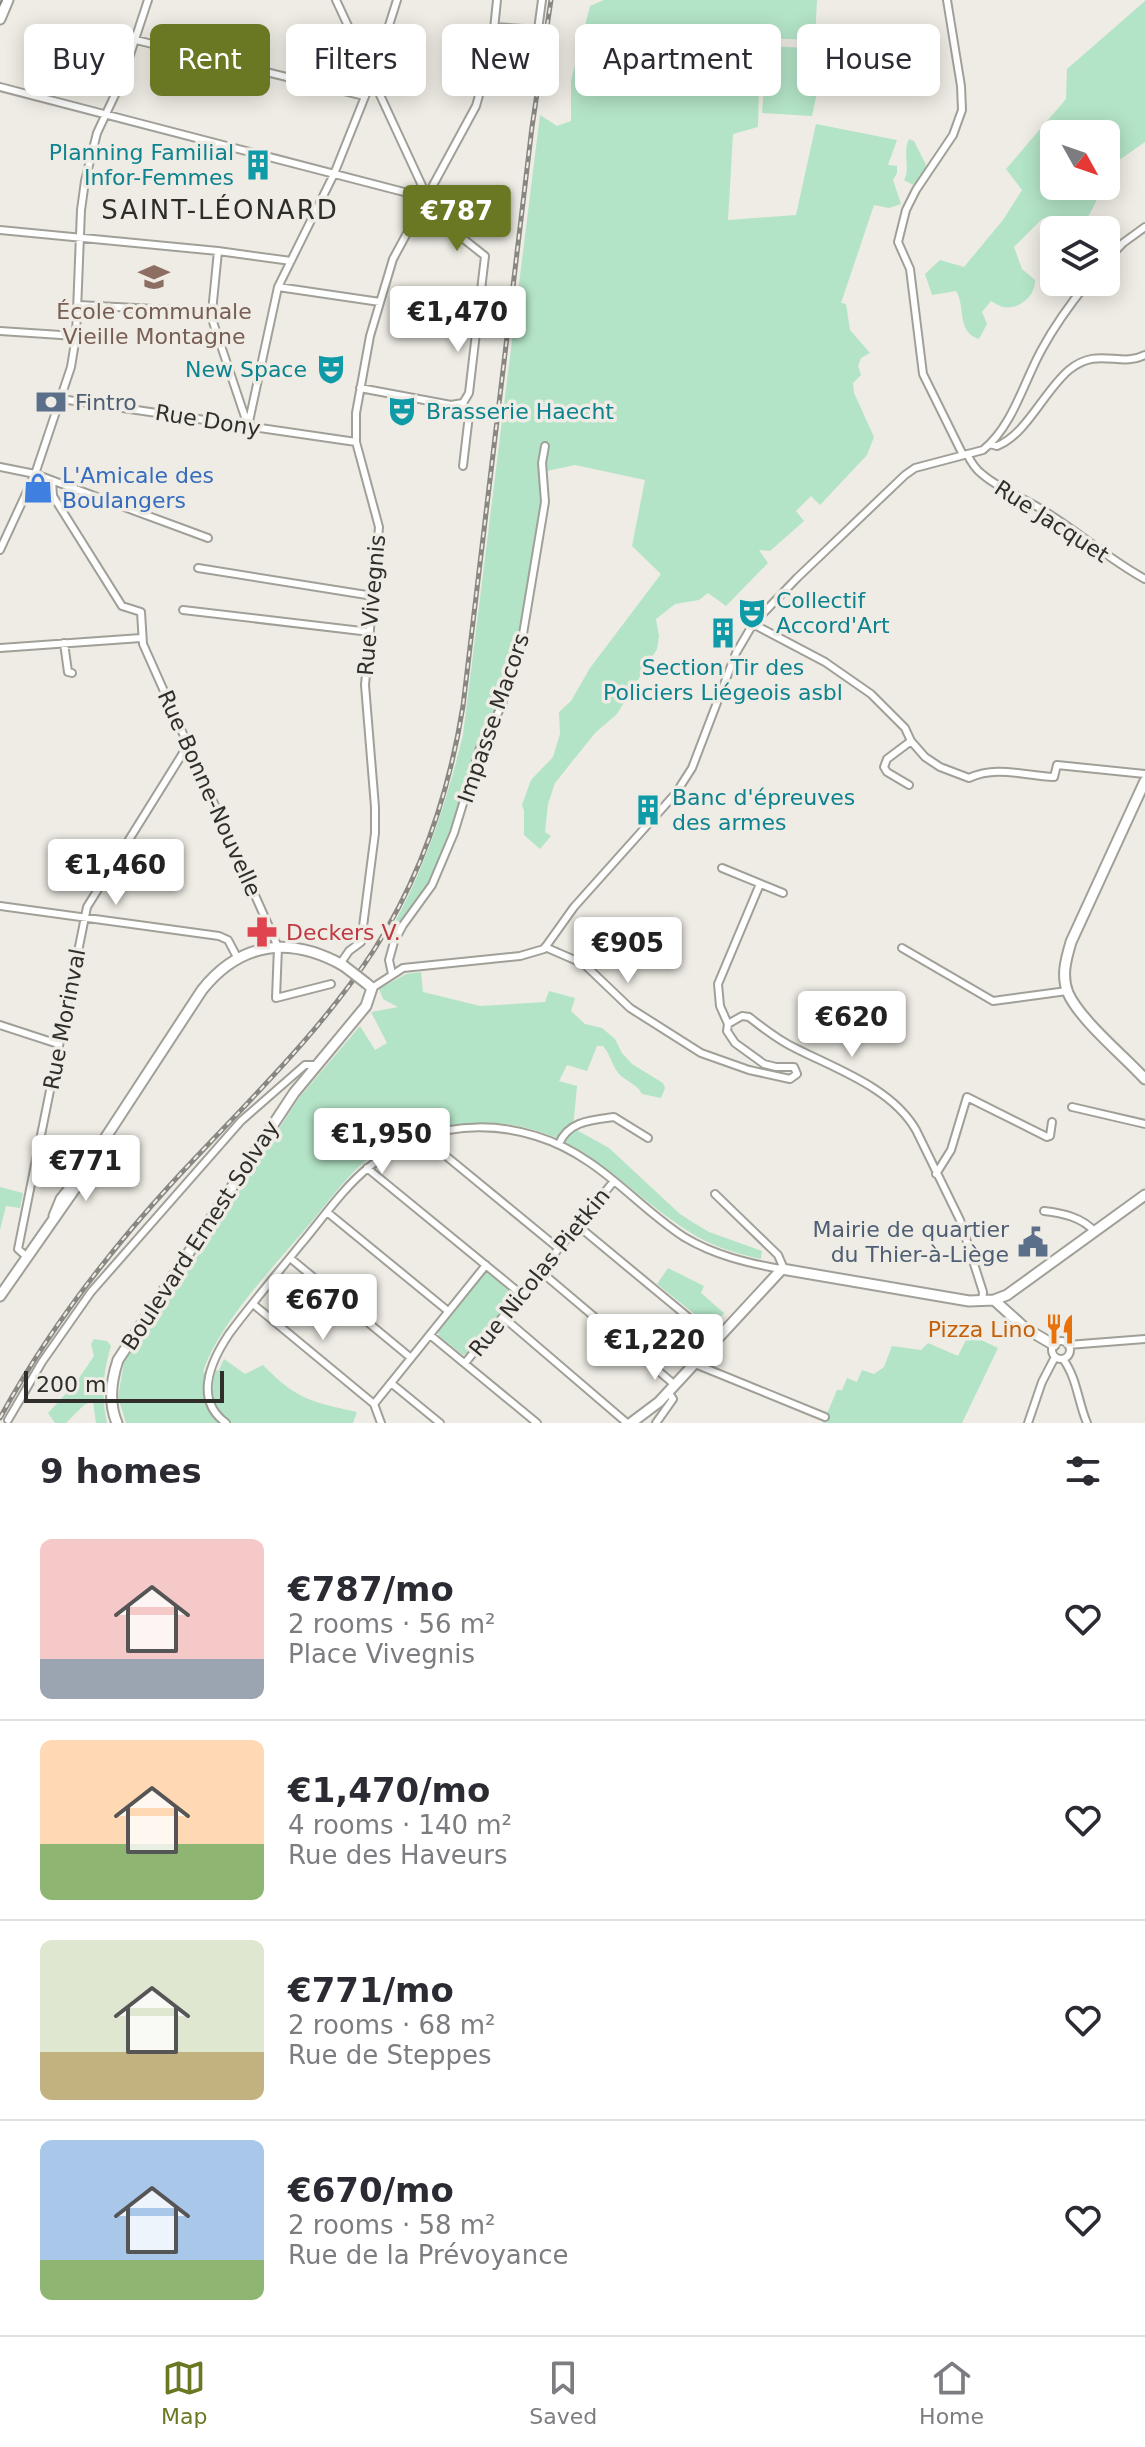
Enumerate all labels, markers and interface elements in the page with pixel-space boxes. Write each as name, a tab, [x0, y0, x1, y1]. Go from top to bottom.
chip: Buy	[24, 24, 134, 96]
chip: Rent	[150, 24, 270, 96]
chip: Filters	[286, 24, 426, 96]
chip: New	[442, 24, 559, 96]
chip: Apartment	[575, 24, 781, 96]
chip: House	[797, 24, 940, 96]
north arrow	[1040, 120, 1120, 200]
map controls	[1040, 120, 1120, 296]
place label: Planning Familial Infor-Femmes	[49, 140, 234, 190]
building icon: Planning Familial Infor-Femmes	[241, 148, 275, 182]
pin: €787	[410, 185, 504, 253]
district label: SAINT-LÉONARD	[101, 194, 339, 225]
text: €787	[421, 196, 493, 226]
button: layers	[1040, 216, 1120, 296]
school or university icon: École communale Vieille Montagne	[137, 260, 171, 294]
pin: €1,470	[393, 286, 523, 354]
text: €1,470	[408, 297, 508, 327]
place label: École communale Vieille Montagne	[56, 299, 252, 349]
theatre icon: New Space	[314, 352, 348, 386]
place label: New Space	[185, 357, 307, 382]
bank icon: Fintro	[34, 385, 68, 419]
place label: Fintro	[75, 390, 137, 415]
theatre icon: Brasserie Haecht	[385, 394, 419, 428]
place label: Brasserie Haecht	[426, 399, 614, 424]
street label: Rue Dony	[154, 400, 262, 441]
place label: L'Amicale des Boulangers	[62, 463, 214, 513]
shop icon: L'Amicale des Boulangers	[21, 471, 55, 505]
street label: Rue Jacquet	[990, 475, 1114, 568]
street label: Rue Vivegnis	[353, 533, 390, 677]
place label: Collectif Accord'Art	[776, 588, 890, 638]
theatre icon: Collectif Accord'Art	[735, 596, 769, 630]
building icon: Section Tir des Policiers Liégeois asbl	[706, 616, 740, 650]
street label: Impasse Macors	[453, 630, 534, 806]
place label: Section Tir des Policiers Liégeois asbl	[603, 655, 843, 705]
street label: Rue Bonne-Nouvelle	[153, 686, 266, 900]
place label: Banc d'épreuves des armes	[672, 785, 855, 835]
building icon: Banc d'épreuves des armes	[631, 793, 665, 827]
pin: €1,460	[51, 839, 181, 907]
text: €1,460	[66, 850, 166, 880]
pharmacy icon: Deckers V.	[245, 915, 279, 949]
pin: €905	[581, 917, 675, 985]
place label: Deckers V.	[286, 920, 401, 945]
text: €905	[592, 928, 664, 958]
street label: Rue Morinval	[39, 947, 90, 1092]
pin: €620	[805, 991, 899, 1059]
text: €620	[816, 1002, 888, 1032]
pin: €1,950	[317, 1108, 447, 1176]
street label: Boulevard Ernest Solvay	[117, 1116, 284, 1355]
text: €1,950	[332, 1119, 432, 1149]
pin: €771	[39, 1135, 133, 1203]
text: €771	[50, 1146, 122, 1176]
street label: Rue Nicolas Pietkin	[464, 1183, 615, 1361]
place label: Mairie de quartier du Thier-à-Liège	[812, 1217, 1010, 1267]
public building icon: Mairie de quartier du Thier-à-Liège	[1016, 1225, 1050, 1259]
pin: €670	[276, 1274, 370, 1342]
text: €670	[287, 1285, 359, 1315]
restaurant icon: Pizza Lino	[1043, 1312, 1077, 1346]
pin: €1,220	[590, 1314, 720, 1382]
place label: Pizza Lino	[928, 1317, 1036, 1342]
text: €1,220	[605, 1325, 705, 1355]
scale bar	[24, 1367, 224, 1403]
text: 200 m	[36, 1372, 106, 1397]
icon: filters	[1061, 1449, 1105, 1493]
text: 9 homes	[40, 1451, 202, 1491]
text: €787/mo	[288, 1569, 454, 1609]
icon: home	[104, 1571, 200, 1667]
icon: heart	[1061, 1597, 1105, 1641]
text: 2 rooms · 56 m²	[288, 1609, 496, 1639]
text: Place Vivegnis	[288, 1639, 475, 1669]
text: €1,470/mo	[288, 1770, 490, 1810]
icon: home	[104, 1772, 200, 1868]
icon: heart	[1061, 1798, 1105, 1842]
text: 4 rooms · 140 m²	[288, 1810, 512, 1840]
text: Rue des Haveurs	[288, 1840, 508, 1870]
text: €771/mo	[288, 1970, 454, 2010]
icon: home	[104, 1972, 200, 2068]
icon: heart	[1061, 1998, 1105, 2042]
text: 2 rooms · 68 m²	[288, 2010, 496, 2040]
text: Rue de Steppes	[288, 2040, 492, 2070]
text: €670/mo	[288, 2170, 454, 2210]
icon: home	[104, 2172, 200, 2268]
icon: heart	[1061, 2198, 1105, 2242]
text: 2 rooms · 58 m²	[288, 2210, 496, 2240]
text: Rue de la Prévoyance	[288, 2240, 569, 2270]
tab: Map	[161, 2356, 207, 2429]
tab: Saved	[529, 2356, 597, 2429]
tab: Home	[919, 2356, 984, 2429]

